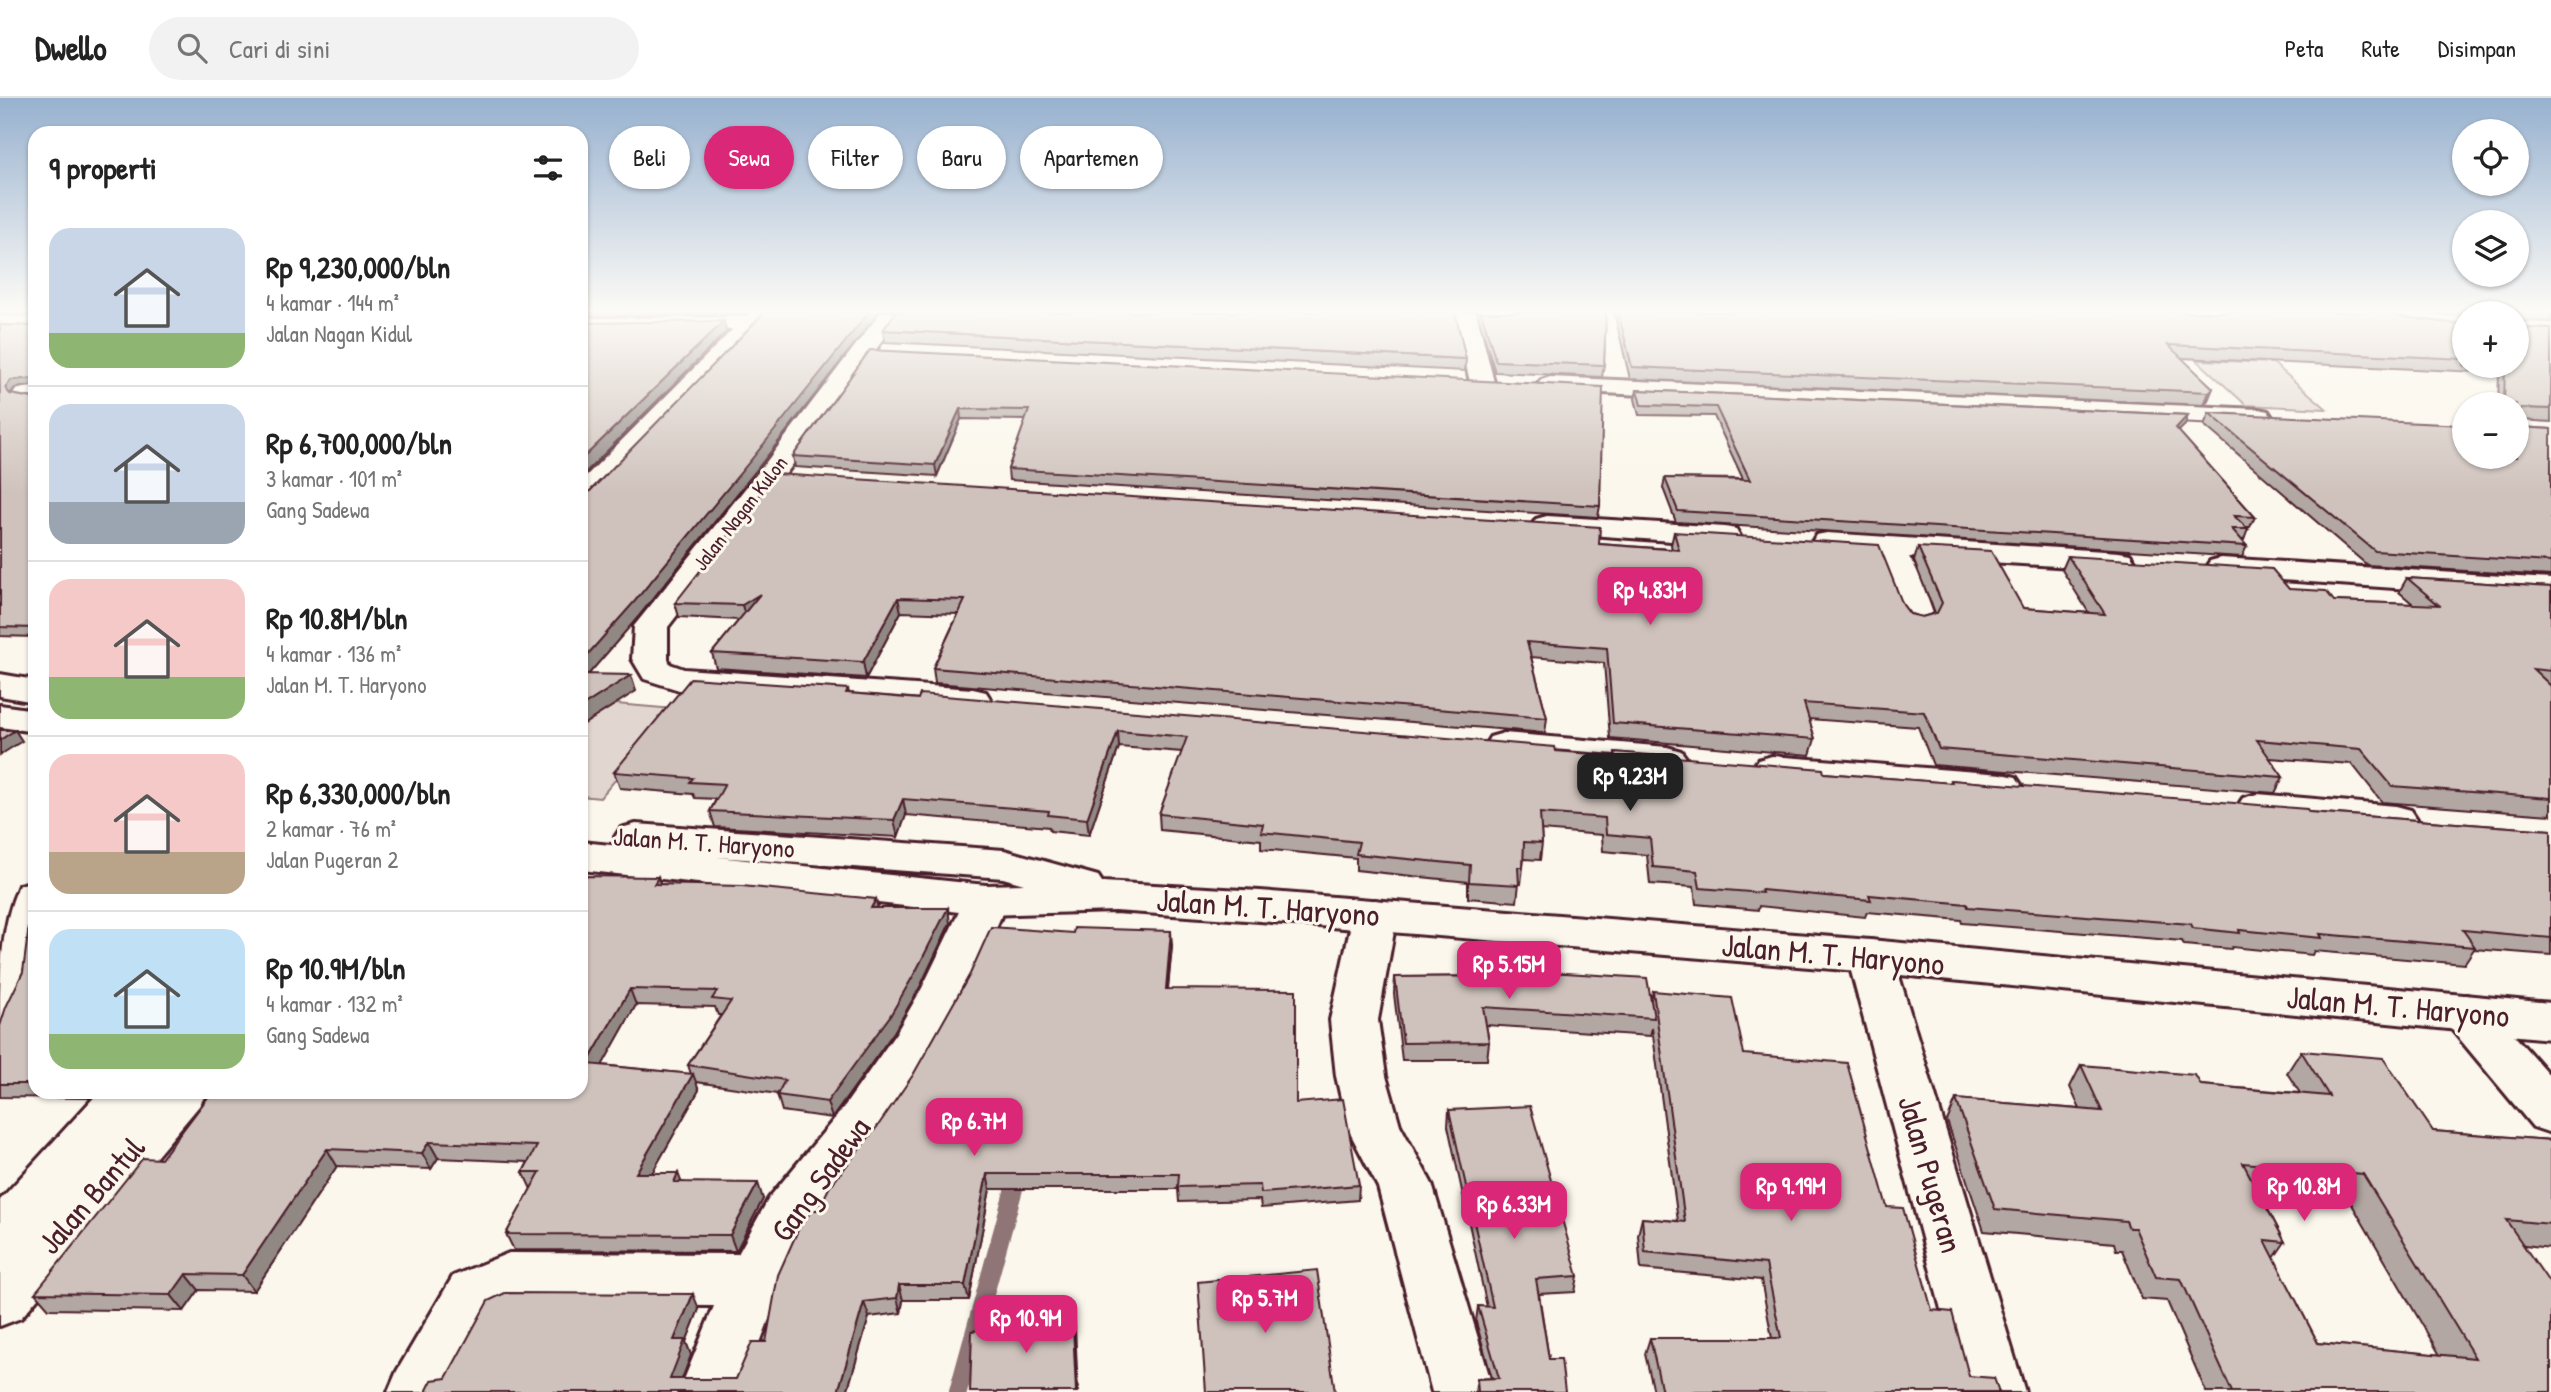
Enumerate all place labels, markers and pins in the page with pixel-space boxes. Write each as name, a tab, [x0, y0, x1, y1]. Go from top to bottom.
pin: Rp 4.83M	[1578, 568, 1722, 627]
pin: Rp 9.23M	[1558, 754, 1702, 813]
pin: Rp 5.15M	[1437, 942, 1581, 1001]
pin: Rp 6.7M	[909, 1098, 1039, 1158]
pin: Rp 9.19M	[1719, 1164, 1863, 1223]
pin: Rp 10.8M	[2232, 1164, 2376, 1223]
pin: Rp 6.33M	[1442, 1182, 1586, 1241]
pin: Rp 5.7M	[1200, 1276, 1330, 1335]
pin: Rp 10.9M	[954, 1296, 1098, 1355]

